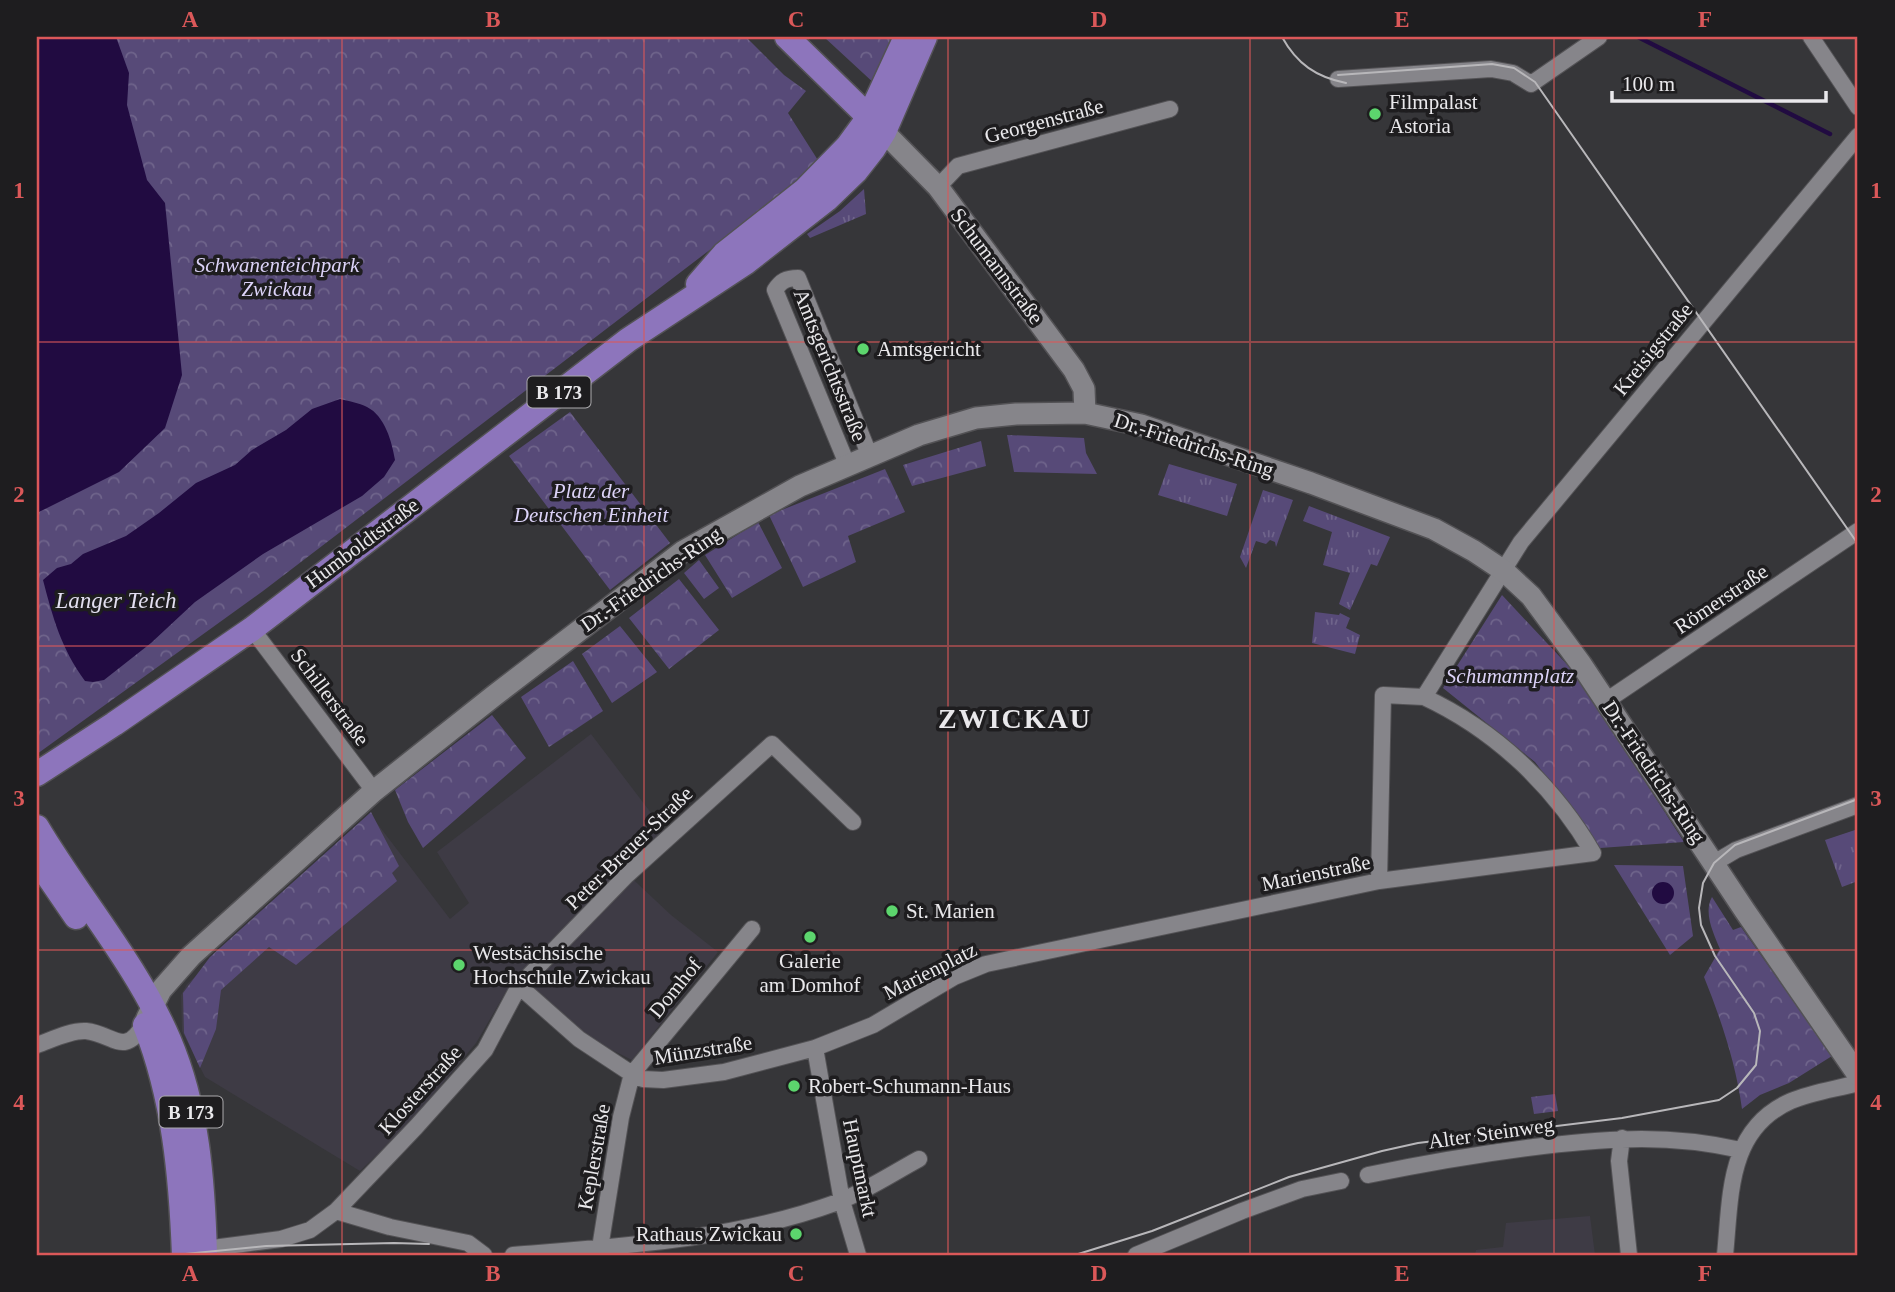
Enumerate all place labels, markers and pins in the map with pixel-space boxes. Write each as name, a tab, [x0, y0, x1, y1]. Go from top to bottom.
place label: Filmpalast Astoria	[1389, 90, 1478, 138]
marker: Filmpalast Astoria	[1367, 106, 1383, 122]
place label: Amtsgericht	[877, 337, 981, 361]
marker: Amtsgericht	[855, 341, 871, 357]
place label: St. Marien	[906, 899, 995, 923]
marker: St. Marien	[884, 903, 900, 919]
marker: Galerie am Domhof	[802, 929, 818, 945]
place label: Westsächsische Hochschule Zwickau	[473, 941, 651, 989]
place label: Galerie am Domhof	[760, 949, 860, 997]
marker: Westsächsische Hochschule Zwickau	[451, 957, 467, 973]
place label: Robert-Schumann-Haus	[808, 1074, 1011, 1098]
marker: Robert-Schumann-Haus	[786, 1078, 802, 1094]
place label: Rathaus Zwickau	[636, 1222, 782, 1246]
marker: Rathaus Zwickau	[788, 1226, 804, 1242]

